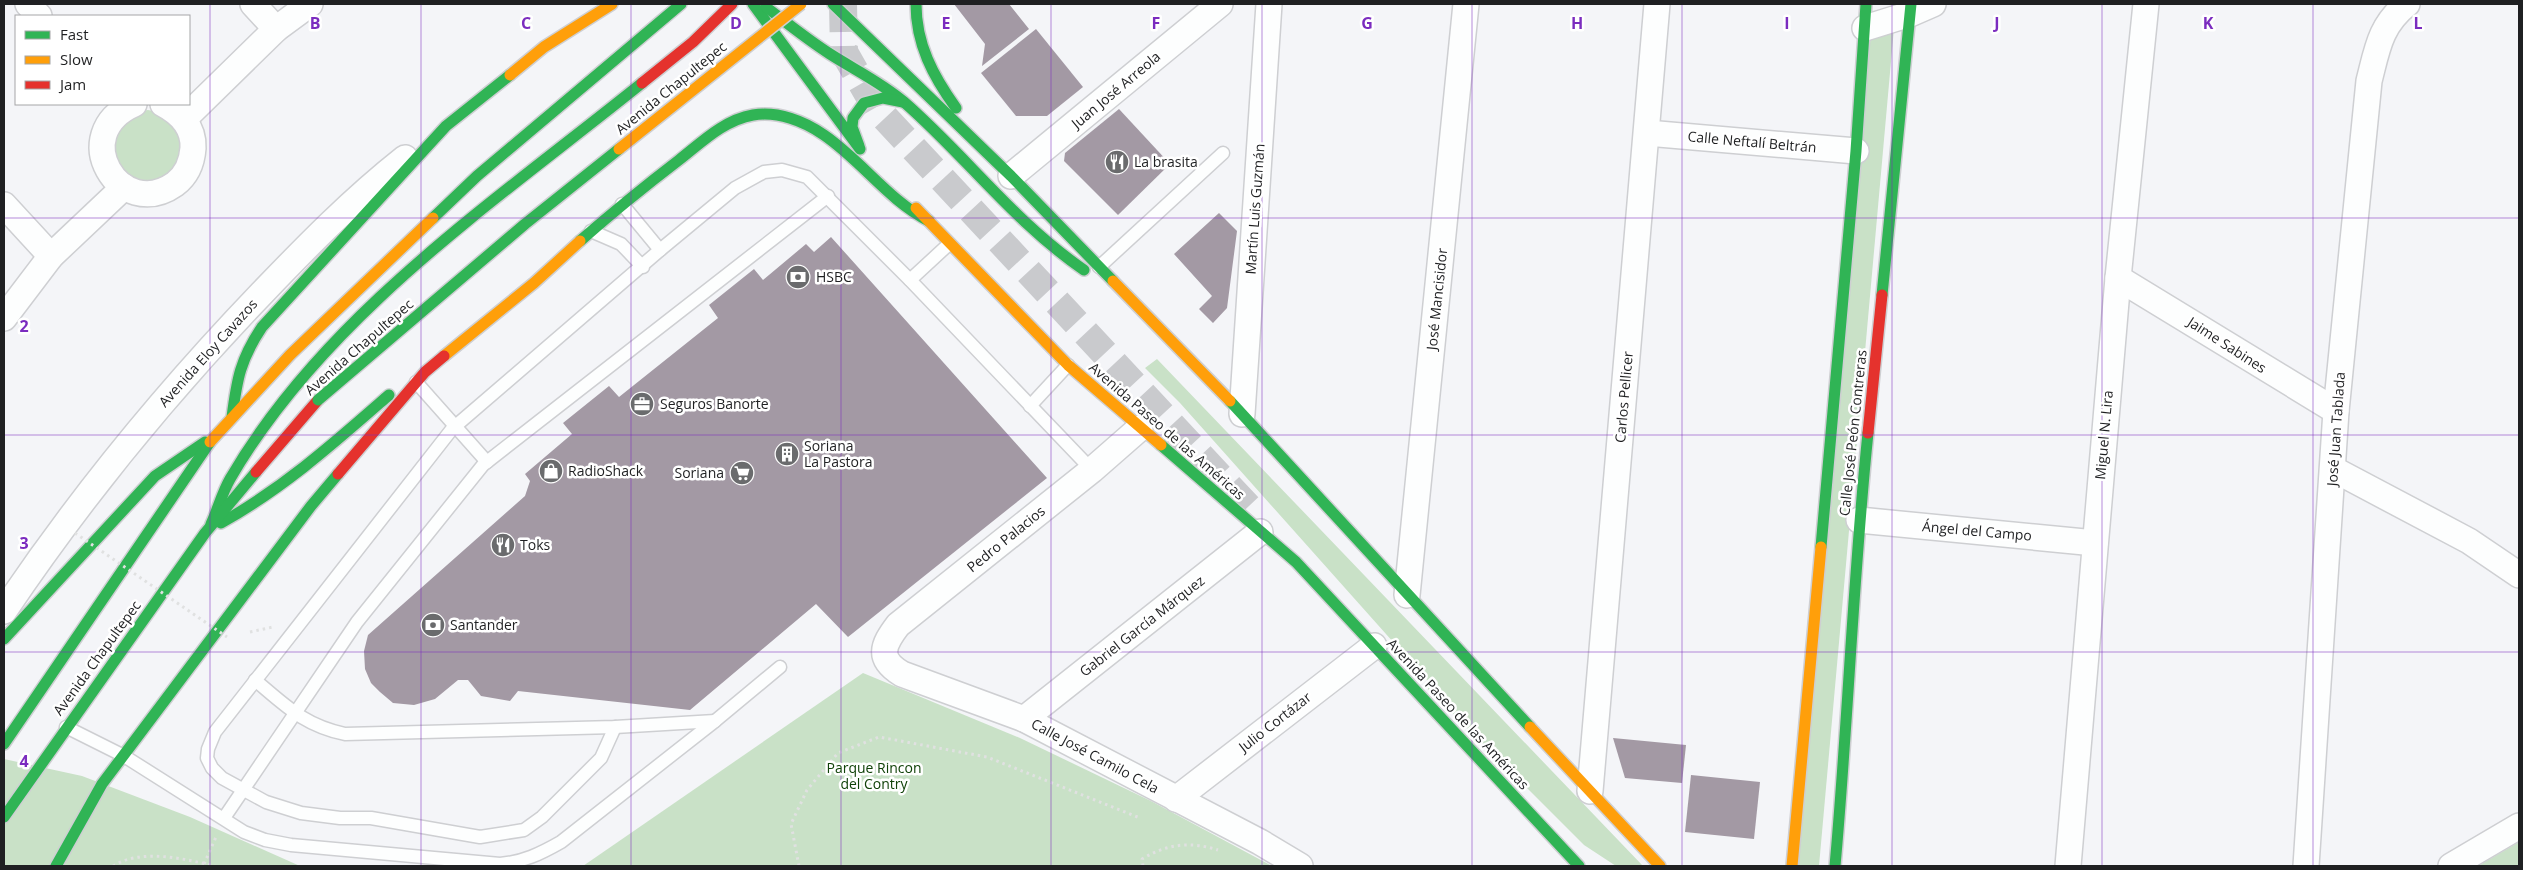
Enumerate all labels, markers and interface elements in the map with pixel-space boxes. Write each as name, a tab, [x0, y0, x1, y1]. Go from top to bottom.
text: B	[310, 12, 320, 34]
text: C	[521, 12, 531, 34]
text: D	[730, 12, 742, 34]
text: E	[942, 12, 951, 34]
text: F	[1152, 12, 1160, 34]
text: G	[1361, 12, 1373, 34]
text: H	[1571, 12, 1583, 34]
text: I	[1784, 12, 1790, 34]
text: J	[1992, 12, 2000, 34]
text: K	[2203, 12, 2214, 34]
text: L	[2413, 12, 2423, 34]
legend	[15, 15, 190, 105]
text: Fast	[60, 24, 89, 44]
street label: Avenida Chapultepec	[611, 37, 730, 138]
street label: Juan José Arreola	[1066, 47, 1164, 134]
text: Slow	[60, 49, 93, 69]
text: Jam	[58, 74, 86, 94]
street label: Calle Neftalí Beltrán	[1687, 126, 1817, 157]
street label: Martín Luis Guzmán	[1240, 143, 1269, 275]
restaurant icon: La brasita	[1104, 149, 1130, 175]
place label: La brasita	[1134, 152, 1198, 171]
street label: José Mancisidor	[1421, 247, 1451, 353]
bank icon: HSBC	[785, 264, 811, 290]
place label: HSBC	[816, 267, 852, 286]
street label: Avenida Eloy Cavazos	[154, 294, 261, 411]
street label: Avenida Chapultepec	[300, 294, 417, 399]
street label: Jaime Sabines	[2183, 311, 2271, 377]
text: 2	[19, 315, 29, 337]
street label: Calle José Peón Contreras	[1834, 349, 1871, 517]
street label: Carlos Pellicer	[1610, 350, 1637, 443]
street label: Avenida Paseo de las Américas	[1085, 358, 1249, 504]
street label: José Juan Tablada	[2322, 371, 2349, 489]
street label: Miguel N. Lira	[2090, 390, 2117, 480]
office icon: Seguros Banorte	[629, 391, 655, 417]
place label: Seguros Banorte	[660, 394, 769, 413]
place label: Soriana La Pastora	[804, 436, 873, 471]
building icon: Soriana La Pastora	[774, 441, 800, 467]
shop icon: RadioShack	[538, 458, 564, 484]
supermarket icon: Soriana	[729, 460, 755, 486]
place label: RadioShack	[568, 461, 644, 480]
place label: Soriana	[675, 463, 724, 482]
street label: Pedro Palacios	[963, 501, 1049, 576]
street label: Ángel del Campo	[1921, 516, 2033, 545]
text: 3	[19, 532, 29, 554]
restaurant icon: Toks	[490, 532, 516, 558]
place label: Toks	[520, 535, 550, 554]
street label: Gabriel García Márquez	[1075, 571, 1208, 680]
street label: Avenida Chapultepec	[48, 596, 145, 719]
bank icon: Santander	[420, 612, 446, 638]
place label: Santander	[450, 615, 518, 634]
street label: Avenida Paseo de las Américas	[1383, 634, 1534, 794]
street label: Julio Cortázar	[1233, 687, 1315, 757]
street label: Calle José Camilo Cela	[1028, 714, 1162, 797]
text: 4	[19, 750, 29, 772]
park label: Parque Rincon del Contry	[826, 758, 922, 793]

